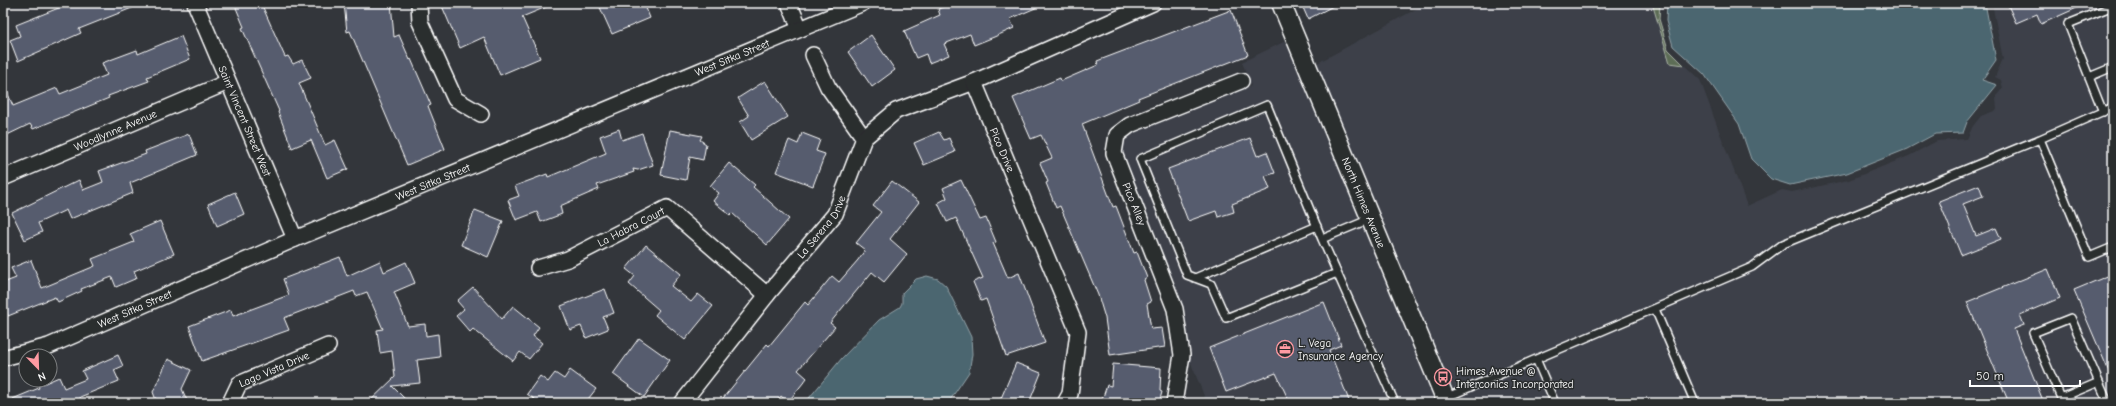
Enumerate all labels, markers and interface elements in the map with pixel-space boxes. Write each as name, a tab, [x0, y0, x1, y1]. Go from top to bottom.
street label: West Sitka Street	[693, 36, 772, 79]
street label: Saint Vincent Street West	[216, 64, 274, 179]
street label: Woodlynne Avenue	[72, 107, 159, 154]
street label: Pico Drive	[987, 126, 1017, 175]
street label: North Himes Avenue	[1339, 155, 1389, 250]
street label: West Sitka Street	[394, 160, 473, 203]
street label: Pico Alley	[1120, 181, 1149, 227]
street label: La Serena Drive	[794, 193, 848, 261]
street label: La Habra Court	[595, 204, 667, 249]
street label: West Sitka Street	[96, 287, 175, 331]
place label: L. Vega Insurance Agency	[1298, 337, 1383, 363]
office icon: L. Vega Insurance Agency	[1275, 339, 1295, 359]
north arrow	[18, 348, 58, 388]
street label: Lago Vista Drive	[237, 348, 312, 390]
scale bar	[1970, 362, 2080, 388]
place label: Himes Avenue @ Interconics Incorporated	[1456, 365, 1574, 391]
bus stop icon: Himes Avenue @ Interconics Incorporated	[1433, 367, 1453, 387]
text: N	[36, 369, 48, 384]
text: 50 m	[1976, 369, 2004, 383]

